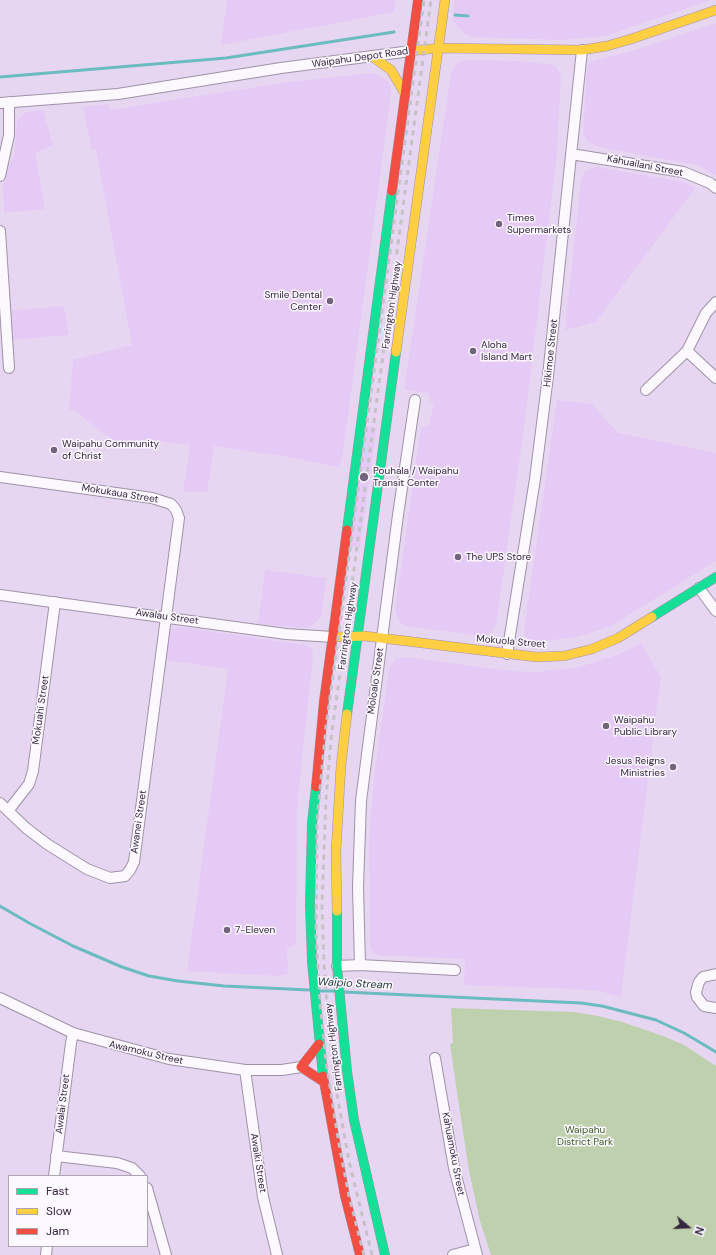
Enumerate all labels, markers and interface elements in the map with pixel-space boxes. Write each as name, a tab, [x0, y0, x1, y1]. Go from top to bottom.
street label: Waipahu Depot Road	[311, 45, 409, 71]
street label: Kahuailani Street	[606, 153, 684, 179]
place label: Times Supermarkets	[507, 212, 571, 236]
marker: Times Supermarkets	[494, 219, 504, 229]
street label: Farrington Highway	[380, 260, 404, 350]
place label: Smile Dental Center	[264, 289, 322, 312]
marker: Smile Dental Center	[325, 296, 335, 306]
street label: Hikimoe Street	[541, 318, 561, 388]
place label: Aloha Island Mart	[481, 339, 532, 362]
marker: Aloha Island Mart	[468, 346, 478, 356]
place label: Waipahu Community of Christ	[62, 438, 159, 462]
marker: Waipahu Community of Christ	[49, 445, 59, 455]
place label: Pouhala / Waipahu Transit Center	[373, 465, 458, 488]
marker: Pouhala / Waipahu Transit Center	[358, 471, 370, 483]
street label: Mokukaua Street	[81, 482, 159, 506]
place label: The UPS Store	[466, 551, 531, 563]
marker: The UPS Store	[453, 552, 463, 562]
street label: Farrington Highway	[336, 581, 360, 671]
street label: Awalau Street	[135, 607, 199, 627]
street label: Mokuola Street	[476, 633, 546, 651]
street label: Moloalo Street	[365, 647, 387, 715]
street label: Mokuahi Street	[30, 675, 52, 745]
place label: Waipahu Public Library	[614, 714, 677, 738]
marker: Waipahu Public Library	[601, 721, 611, 731]
place label: Jesus Reigns Ministries	[606, 755, 665, 778]
marker: Jesus Reigns Ministries	[668, 762, 678, 772]
street label: Awanei Street	[129, 789, 149, 855]
place label: 7-Eleven	[235, 924, 275, 936]
marker: 7-Eleven	[222, 925, 232, 935]
water label: Waipio Stream	[317, 975, 393, 993]
street label: Farrington Highway	[323, 1002, 345, 1092]
street label: Awamoku Street	[108, 1039, 184, 1067]
street label: Awalai Street	[53, 1073, 73, 1135]
street label: Kahuamoku Street	[439, 1111, 467, 1197]
park label: Waipahu District Park	[557, 1124, 613, 1148]
street label: Awaiki Street	[247, 1132, 269, 1194]
legend	[8, 1175, 148, 1247]
text: Fast	[46, 1183, 69, 1199]
text: Slow	[46, 1203, 72, 1219]
north arrow	[668, 1207, 708, 1247]
text: Jam	[46, 1223, 69, 1239]
text: N	[691, 1225, 707, 1237]

